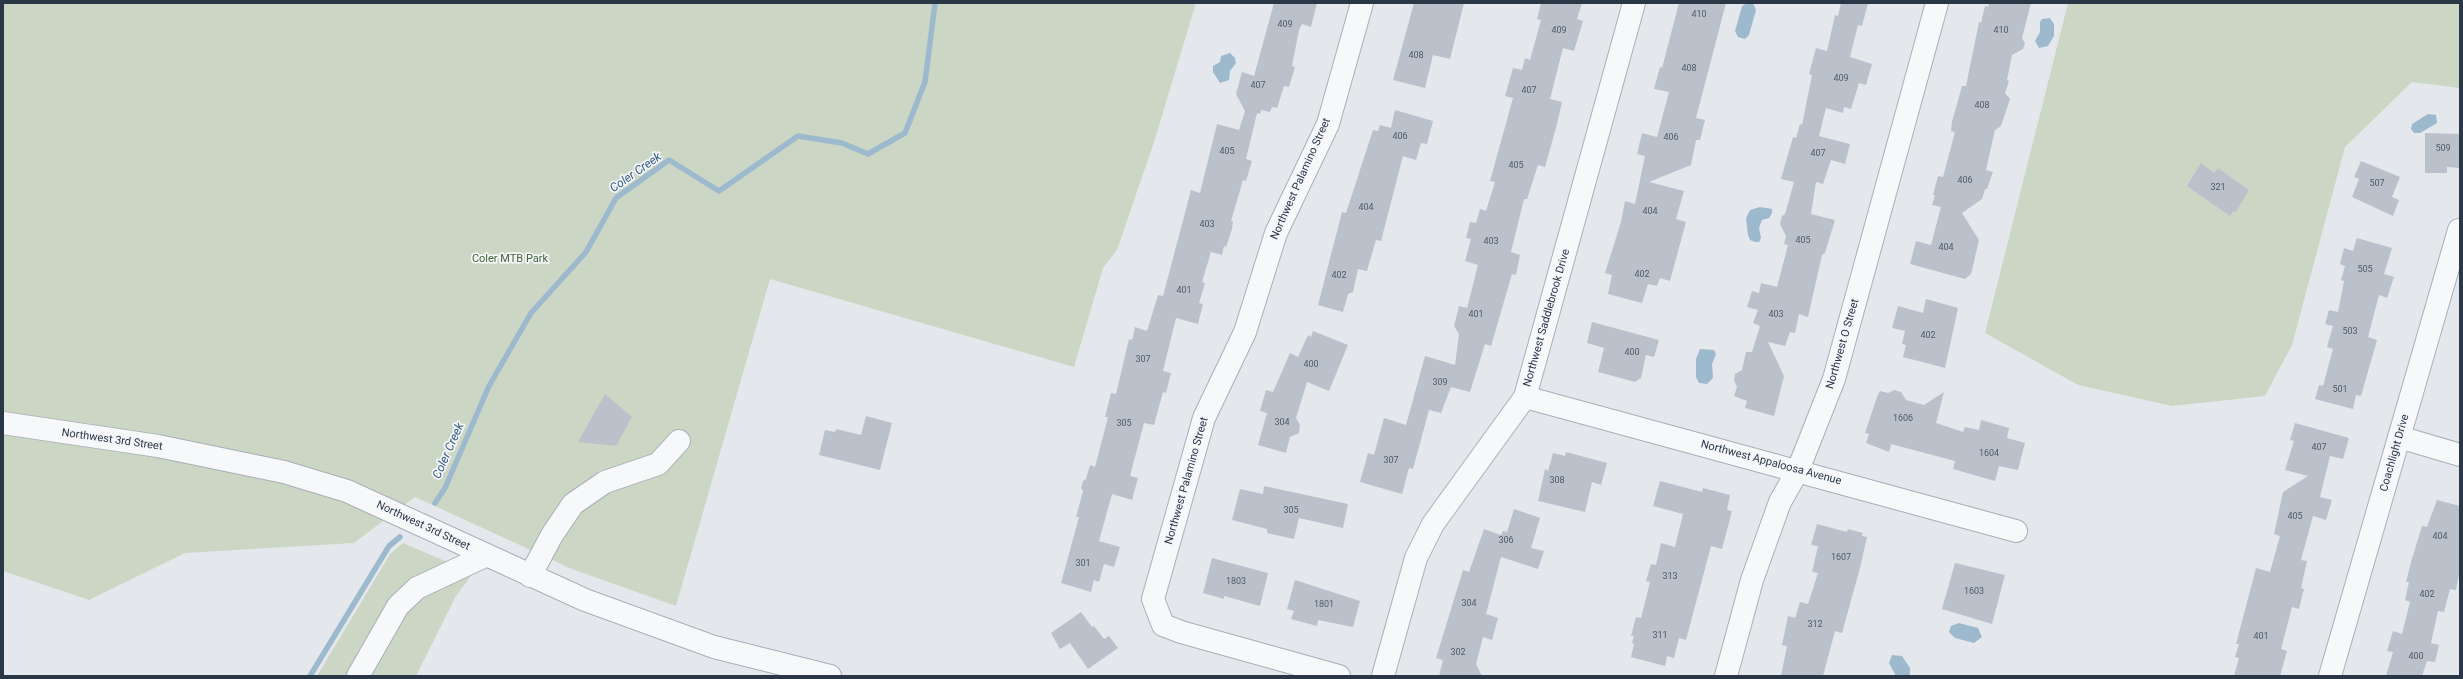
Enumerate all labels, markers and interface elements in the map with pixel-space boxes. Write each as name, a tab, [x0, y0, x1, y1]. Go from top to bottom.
house number: 410	[1691, 10, 1707, 20]
house number: 409	[1277, 20, 1293, 30]
house number: 409	[1551, 26, 1567, 36]
house number: 410	[1993, 26, 2009, 36]
house number: 408	[1408, 51, 1424, 61]
house number: 408	[1681, 64, 1697, 74]
house number: 409	[1833, 74, 1849, 84]
house number: 407	[1250, 81, 1266, 91]
house number: 407	[1521, 86, 1537, 96]
house number: 408	[1974, 101, 1990, 111]
street label: Northwest Palamino Street	[1268, 116, 1334, 242]
house number: 406	[1392, 132, 1408, 142]
house number: 406	[1663, 133, 1679, 143]
house number: 509	[2435, 144, 2451, 154]
house number: 405	[1219, 147, 1235, 157]
house number: 407	[1810, 149, 1826, 159]
water label: Coler Creek	[607, 150, 665, 196]
house number: 405	[1508, 161, 1524, 171]
house number: 406	[1957, 176, 1973, 186]
house number: 507	[2369, 179, 2385, 189]
house number: 321	[2210, 183, 2226, 193]
house number: 404	[1358, 203, 1374, 213]
house number: 404	[1642, 207, 1658, 217]
house number: 403	[1199, 220, 1215, 230]
house number: 405	[1795, 236, 1811, 246]
house number: 403	[1483, 237, 1499, 247]
house number: 404	[1938, 243, 1954, 253]
street label: Northwest Saddlebrook Drive	[1521, 248, 1573, 388]
park label: Coler MTB Park	[472, 252, 548, 266]
house number: 505	[2357, 265, 2373, 275]
house number: 402	[1634, 270, 1650, 280]
house number: 402	[1331, 271, 1347, 281]
house number: 401	[1176, 286, 1192, 296]
street label: Northwest O Street	[1824, 297, 1862, 391]
house number: 401	[1468, 310, 1484, 320]
house number: 403	[1768, 310, 1784, 320]
house number: 503	[2342, 327, 2358, 337]
house number: 402	[1920, 331, 1936, 341]
house number: 400	[1624, 348, 1640, 358]
house number: 307	[1135, 355, 1151, 365]
house number: 400	[1303, 360, 1319, 370]
house number: 309	[1432, 378, 1448, 388]
house number: 501	[2332, 385, 2348, 395]
street label: Coachlight Drive	[2378, 413, 2412, 493]
house number: 1606	[1893, 414, 1913, 424]
street label: Northwest Palamino Street	[1162, 416, 1212, 546]
house number: 304	[1274, 418, 1290, 428]
house number: 305	[1116, 419, 1132, 429]
water label: Coler Creek	[430, 421, 468, 481]
street label: Northwest 3rd Street	[61, 426, 163, 454]
street label: Northwest Appaloosa Avenue	[1699, 438, 1843, 488]
house number: 407	[2311, 443, 2327, 453]
house number: 1604	[1979, 449, 1999, 459]
house number: 307	[1383, 456, 1399, 466]
house number: 308	[1549, 476, 1565, 486]
street label: Northwest 3rd Street	[374, 499, 472, 553]
house number: 305	[1283, 506, 1299, 516]
house number: 405	[2287, 512, 2303, 522]
house number: 404	[2432, 532, 2448, 542]
house number: 306	[1498, 536, 1514, 546]
house number: 1607	[1831, 553, 1851, 563]
house number: 301	[1075, 559, 1091, 569]
house number: 313	[1662, 572, 1678, 582]
house number: 1803	[1226, 577, 1246, 587]
house number: 1603	[1964, 587, 1984, 597]
house number: 402	[2419, 590, 2435, 600]
house number: 304	[1461, 599, 1477, 609]
house number: 1801	[1314, 600, 1334, 610]
house number: 312	[1807, 620, 1823, 630]
house number: 311	[1652, 631, 1668, 641]
house number: 401	[2253, 632, 2269, 642]
house number: 302	[1450, 648, 1466, 658]
house number: 400	[2408, 652, 2424, 662]

